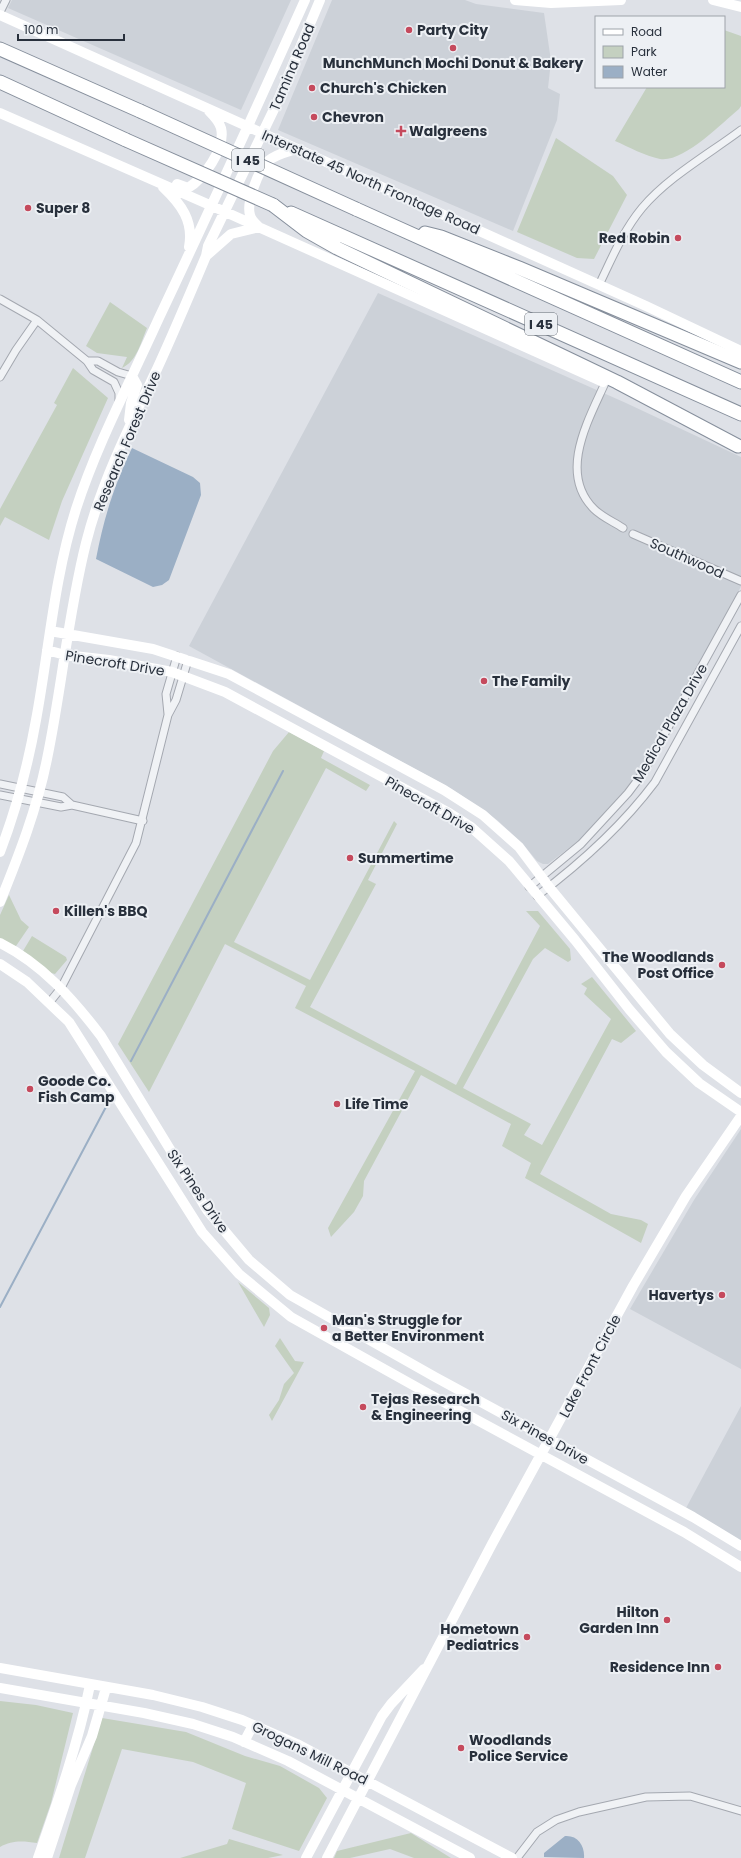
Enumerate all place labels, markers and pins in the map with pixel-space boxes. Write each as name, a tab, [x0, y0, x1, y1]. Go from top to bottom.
place label: Party City	[417, 20, 488, 40]
marker: Party City	[404, 25, 414, 35]
marker: MunchMunch Mochi Donut & Bakery	[448, 43, 458, 53]
place label: MunchMunch Mochi Donut & Bakery	[323, 53, 583, 73]
place label: Church's Chicken	[320, 78, 447, 98]
marker: Church's Chicken	[307, 83, 317, 93]
place label: Chevron	[322, 107, 384, 127]
marker: Chevron	[309, 112, 319, 122]
place label: Walgreens	[409, 121, 488, 141]
marker: Walgreens	[396, 126, 406, 136]
place label: Super 8	[36, 198, 90, 218]
marker: Super 8	[23, 203, 33, 213]
place label: Red Robin	[599, 228, 670, 248]
marker: Red Robin	[673, 233, 683, 243]
place label: The Family	[492, 671, 571, 691]
marker: The Family	[479, 676, 489, 686]
place label: Summertime	[358, 848, 454, 868]
marker: Summertime	[345, 853, 355, 863]
place label: Killen's BBQ	[64, 901, 148, 921]
marker: Killen's BBQ	[51, 906, 61, 916]
place label: The Woodlands Post Office	[602, 947, 714, 983]
marker: The Woodlands Post Office	[717, 960, 727, 970]
place label: Goode Co. Fish Camp	[38, 1071, 115, 1107]
marker: Goode Co. Fish Camp	[25, 1084, 35, 1094]
place label: Life Time	[345, 1094, 409, 1114]
marker: Life Time	[332, 1099, 342, 1109]
place label: Havertys	[649, 1285, 714, 1305]
marker: Havertys	[717, 1290, 727, 1300]
place label: Man's Struggle for a Better Environment	[332, 1310, 484, 1346]
marker: Man's Struggle for a Better Environment	[319, 1323, 329, 1333]
place label: Tejas Research & Engineering	[371, 1389, 480, 1425]
marker: Tejas Research & Engineering	[358, 1402, 368, 1412]
place label: Hilton Garden Inn	[579, 1602, 659, 1638]
marker: Hilton Garden Inn	[662, 1615, 672, 1625]
place label: Hometown Pediatrics	[440, 1619, 519, 1655]
marker: Hometown Pediatrics	[522, 1632, 532, 1642]
place label: Residence Inn	[610, 1657, 710, 1677]
marker: Residence Inn	[713, 1662, 723, 1672]
place label: Woodlands Police Service	[469, 1730, 569, 1766]
marker: Woodlands Police Service	[456, 1743, 466, 1753]

